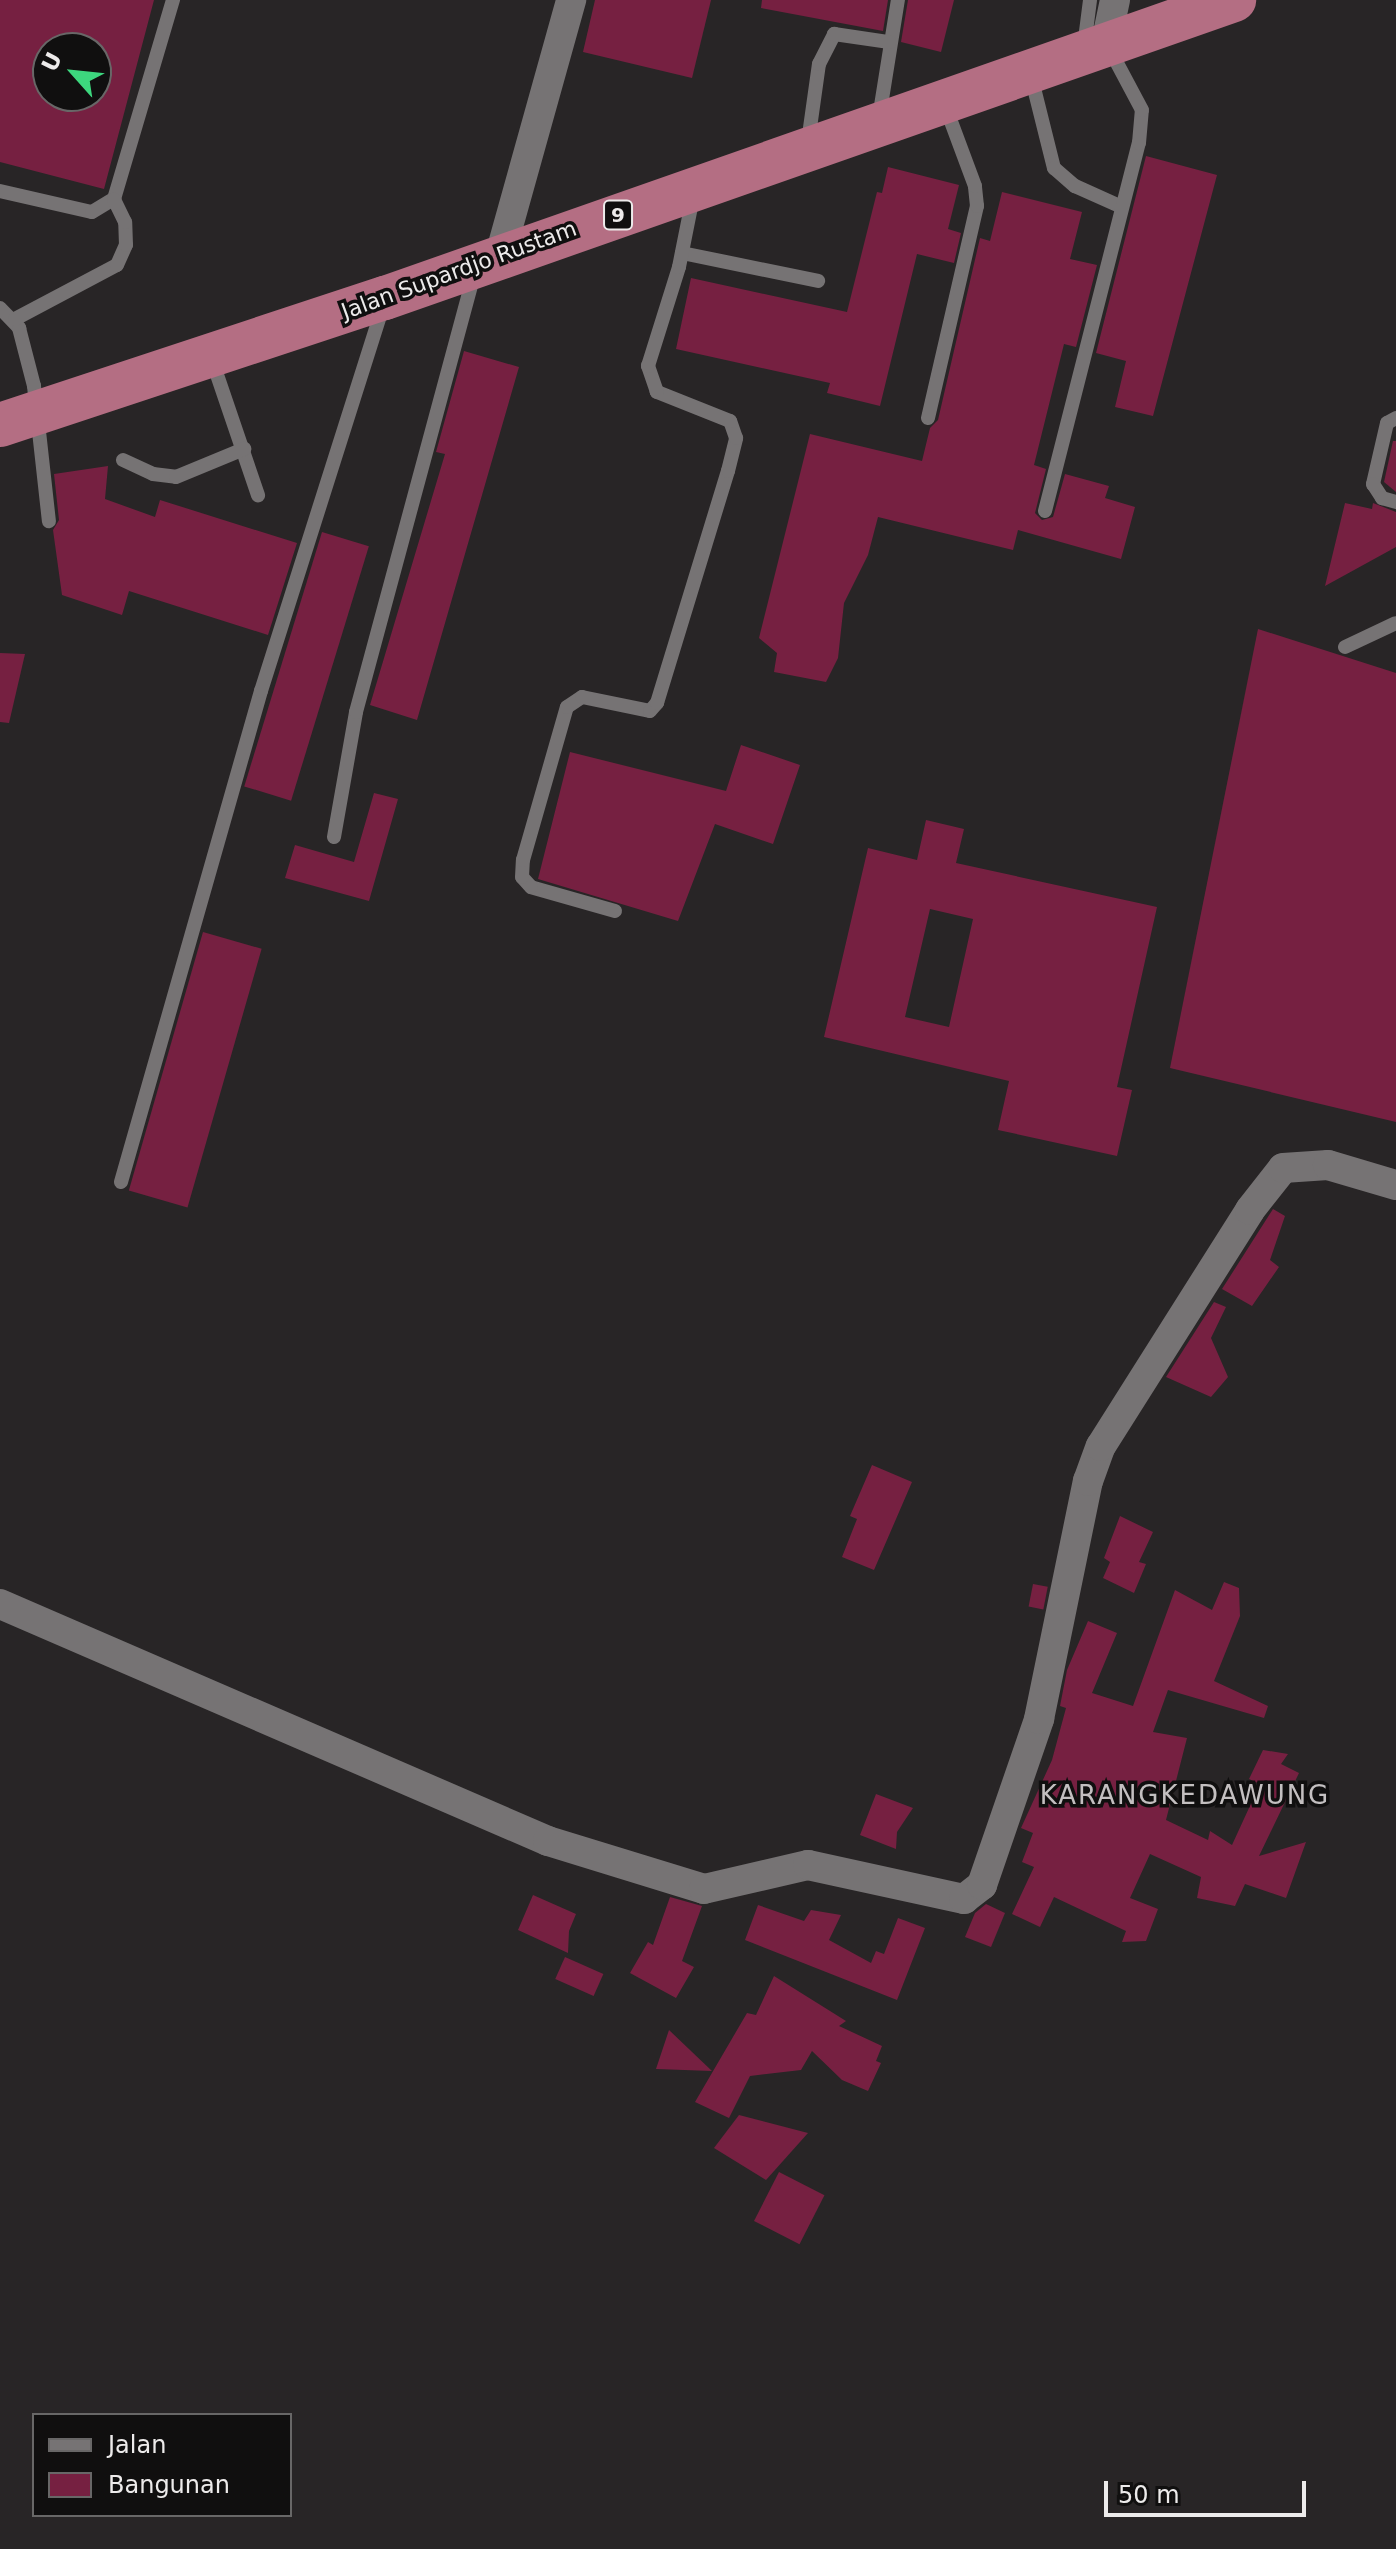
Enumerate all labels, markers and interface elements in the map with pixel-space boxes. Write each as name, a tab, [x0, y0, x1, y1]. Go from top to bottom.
north arrow	[32, 32, 112, 112]
text: U	[37, 48, 67, 75]
road number: 9	[602, 199, 634, 231]
street label: Jalan Supardjo Rustam	[338, 215, 580, 325]
district label: KARANGKEDAWUNG	[1040, 1780, 1330, 1812]
legend	[32, 2413, 292, 2517]
text: Jalan	[108, 2431, 166, 2459]
scale bar	[1108, 2465, 1310, 2515]
text: Bangunan	[108, 2471, 230, 2499]
text: 50 m	[1118, 2481, 1180, 2509]

